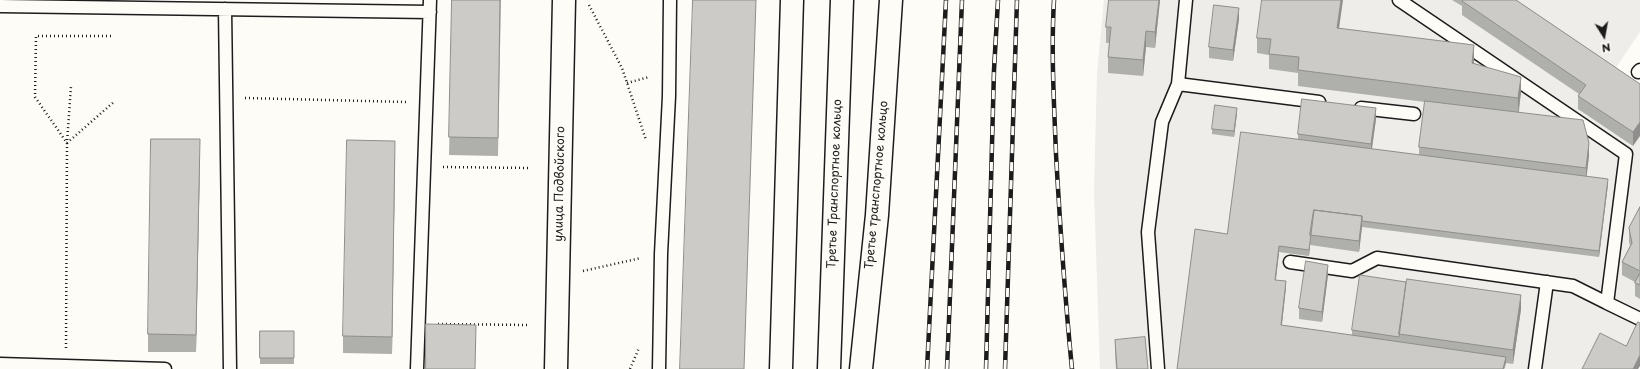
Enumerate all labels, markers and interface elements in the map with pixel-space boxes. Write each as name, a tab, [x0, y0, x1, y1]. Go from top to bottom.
north arrow	[1584, 16, 1624, 56]
text: N	[1600, 39, 1612, 57]
street label: Третье Транспортное кольцо	[825, 99, 845, 269]
street label: Третье транспортное кольцо	[862, 100, 892, 270]
street label: улица Подвойского	[552, 126, 568, 242]

